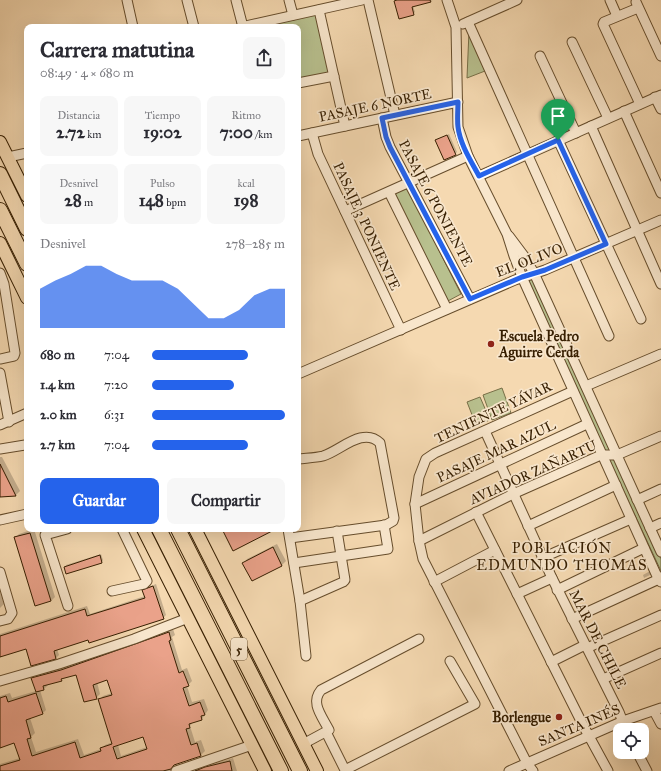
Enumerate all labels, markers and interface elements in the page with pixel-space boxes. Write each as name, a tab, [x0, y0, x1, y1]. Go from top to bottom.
text: Carrera matutina	[40, 36, 194, 63]
button: share	[243, 37, 285, 79]
text: 08:49 · 4 × 680 m	[40, 65, 134, 81]
street label: PASAJE 6 NORTE	[317, 85, 433, 127]
pin	[541, 99, 575, 140]
icon: arrive	[547, 105, 569, 127]
text: Distancia	[58, 109, 100, 122]
text: Tiempo	[145, 109, 180, 122]
text: Ritmo	[231, 109, 261, 122]
text: 2.72	[56, 122, 85, 143]
text: 19:02	[143, 122, 182, 143]
text: 7:00	[220, 122, 253, 143]
text: km	[85, 128, 102, 141]
text: /km	[253, 128, 273, 141]
street label: PASAJE 6 PONIENTE	[394, 137, 476, 270]
street label: PASAJE 3 PONIENTE	[328, 159, 404, 293]
text: Desnivel	[59, 177, 98, 190]
text: Pulso	[150, 177, 175, 190]
text: kcal	[238, 177, 255, 190]
text: 28	[64, 190, 82, 211]
text: 148	[139, 190, 164, 211]
text: 198	[234, 190, 259, 211]
text: m	[82, 196, 93, 209]
text: bpm	[164, 196, 186, 209]
text: Desnivel	[40, 236, 86, 252]
text: 278–285 m	[225, 236, 285, 252]
street label: EL OLIVO	[493, 240, 565, 281]
place label: Escuela Pedro Aguirre Cerda	[498, 328, 580, 362]
marker: Escuela Pedro Aguirre Cerda	[486, 339, 496, 349]
text: 680 m	[40, 347, 75, 363]
text: 7:04	[104, 347, 129, 363]
street label: TENIENTE YÁVAR	[431, 376, 555, 447]
text: 1.4 km	[40, 377, 75, 393]
text: 7:20	[104, 377, 128, 393]
text: 2.0 km	[40, 407, 77, 423]
text: 6:31	[104, 407, 124, 423]
street label: PASAJE MAR AZUL	[434, 416, 559, 487]
street label: AVIADOR ZAÑARTU	[466, 435, 600, 509]
text: 2.7 km	[40, 437, 75, 453]
text: 7:04	[104, 437, 129, 453]
button: Guardar	[40, 478, 159, 524]
button: Compartir	[167, 478, 285, 524]
district label: POBLACIÓN EDMUNDO THOMAS	[476, 538, 648, 574]
street label: MAR DE CHILE	[565, 587, 630, 691]
road number: 5	[231, 638, 247, 660]
street label: SANTA INÉS	[535, 699, 623, 750]
place label: Borlengue	[492, 709, 551, 727]
marker: Borlengue	[554, 712, 564, 722]
map controls	[613, 723, 649, 759]
button: locate	[613, 723, 649, 759]

